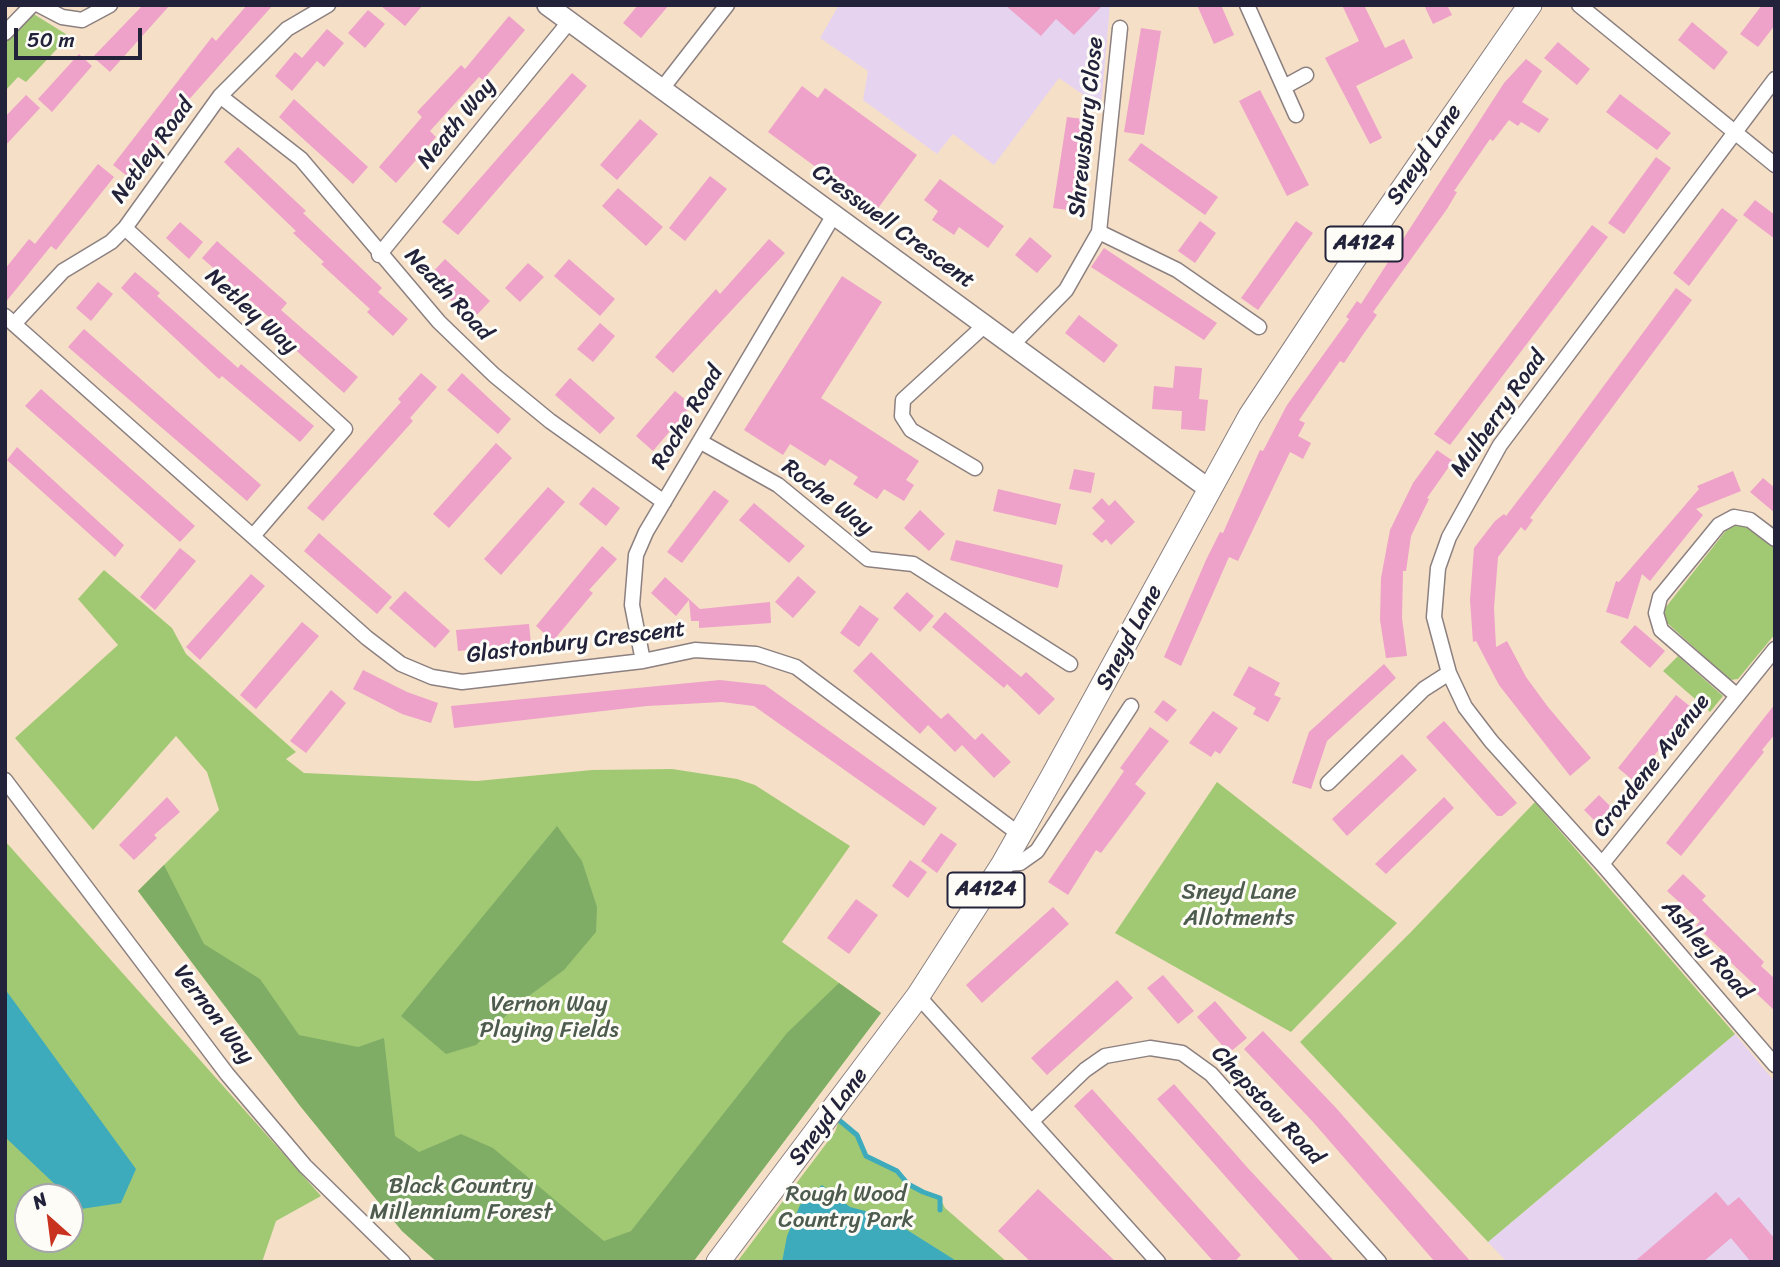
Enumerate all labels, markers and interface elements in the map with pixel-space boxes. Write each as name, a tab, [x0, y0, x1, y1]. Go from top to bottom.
scale bar	[18, 14, 145, 58]
text: 50 m	[27, 21, 75, 59]
street label: Shrewsbury Close	[1064, 35, 1110, 219]
street label: Neath Way	[412, 73, 502, 175]
street label: Netley Road	[106, 93, 200, 209]
street label: Sneyd Lane	[1381, 100, 1469, 210]
street label: Cresswell Crescent	[806, 159, 980, 295]
road number: A4124	[1326, 226, 1402, 262]
street label: Neath Road	[398, 243, 498, 347]
street label: Netley Way	[199, 263, 303, 361]
street label: Mulberry Road	[1445, 346, 1553, 482]
street label: Roche Road	[646, 361, 730, 475]
street label: Roche Way	[776, 454, 878, 542]
street label: Sneyd Lane	[1091, 581, 1169, 695]
street label: Glastonbury Crescent	[465, 616, 687, 670]
street label: Croxdene Avenue	[1588, 689, 1716, 843]
road number: A4124	[948, 872, 1024, 908]
park label: Sneyd Lane Allotments	[1181, 879, 1297, 933]
street label: Ashley Road	[1655, 894, 1757, 1006]
street label: Vernon Way	[167, 960, 259, 1070]
park label: Vernon Way Playing Fields	[479, 991, 619, 1045]
street label: Chepstow Road	[1205, 1041, 1329, 1171]
street label: Sneyd Lane	[783, 1063, 875, 1171]
park label: Black Country Millennium Forest	[370, 1173, 552, 1227]
park label: Rough Wood Country Park	[778, 1181, 914, 1235]
north arrow	[14, 1183, 84, 1253]
text: N	[26, 1183, 53, 1218]

